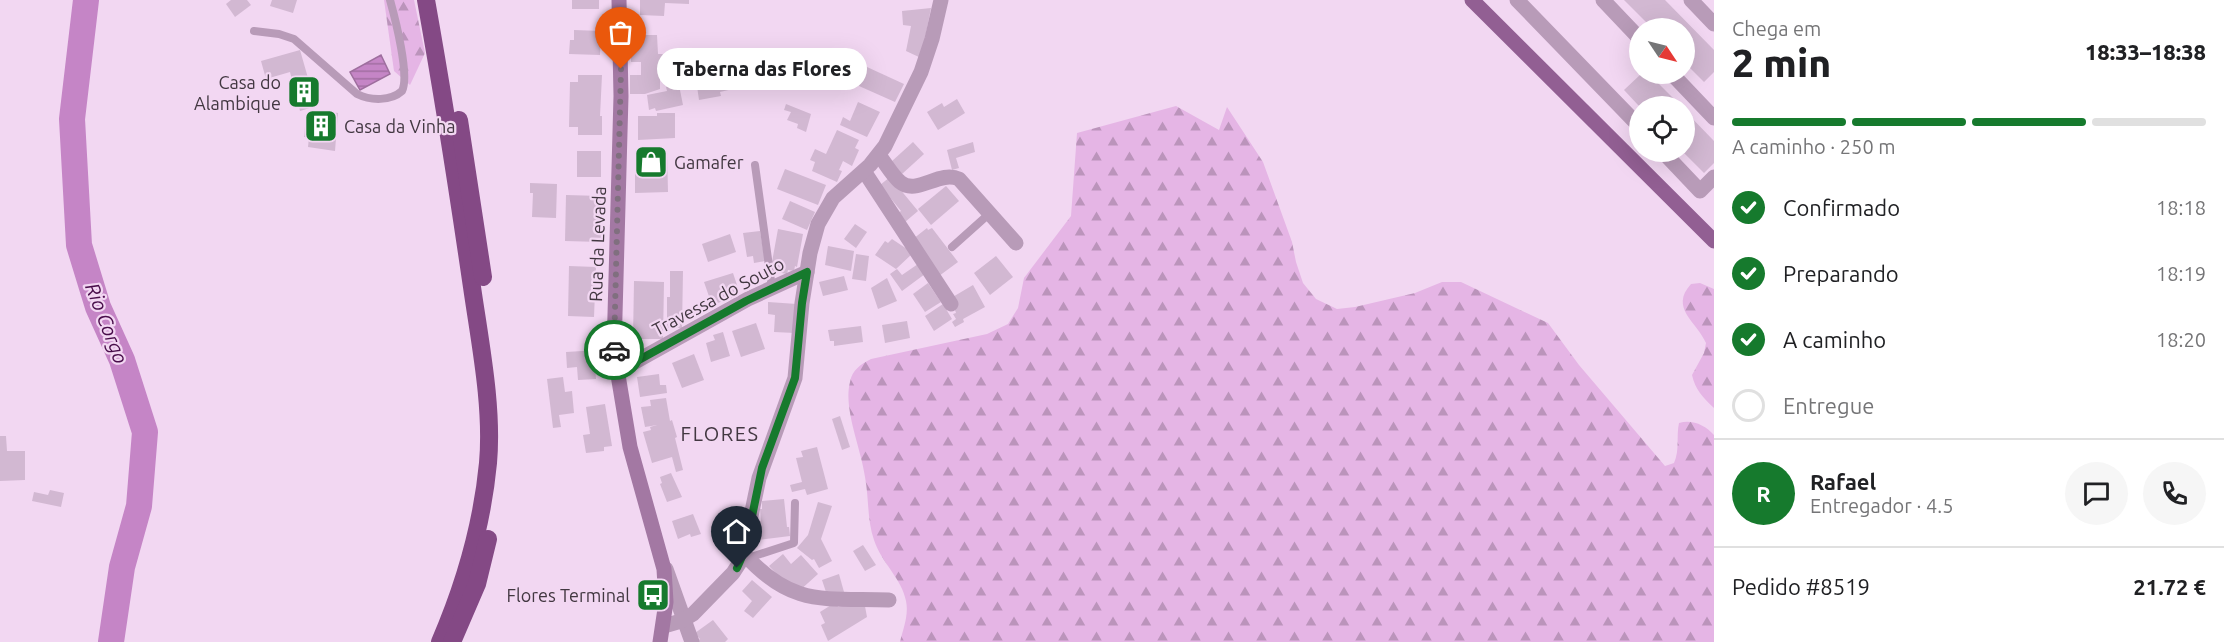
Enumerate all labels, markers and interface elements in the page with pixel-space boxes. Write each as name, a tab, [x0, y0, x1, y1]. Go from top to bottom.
pin	[595, 7, 646, 69]
icon: bag	[604, 16, 637, 49]
text: Chega em	[1732, 17, 1821, 40]
north arrow	[1629, 18, 1695, 84]
map controls	[1629, 18, 1695, 162]
text: 18:33–18:38	[2085, 39, 2206, 64]
text: 2 min	[1732, 41, 1831, 84]
callout: Taberna das Flores	[657, 48, 867, 90]
text: Taberna das Flores	[673, 57, 851, 80]
place label: Casa do Alambique	[194, 72, 281, 113]
building icon: Casa do Alambique	[286, 74, 322, 110]
button: locate	[1629, 96, 1695, 162]
building icon: Casa da Vinha	[303, 108, 339, 144]
place label: Casa da Vinha	[344, 116, 456, 136]
text: A caminho · 250 m	[1732, 135, 1896, 158]
shop icon: Gamafer	[633, 144, 669, 180]
place label: Gamafer	[674, 152, 744, 172]
street label: Rua da Levada	[585, 186, 609, 302]
icon: check	[1732, 191, 1765, 224]
text: Confirmado	[1783, 195, 1900, 220]
text: 18:18	[2156, 196, 2206, 219]
street label: Travessa do Souto	[649, 253, 787, 339]
icon: check	[1732, 257, 1765, 290]
text: Preparando	[1783, 261, 1899, 286]
text: 18:19	[2156, 262, 2206, 285]
water label: Rio Corgo	[81, 279, 133, 367]
courier	[584, 320, 644, 380]
icon: check	[1732, 323, 1765, 356]
text: A caminho	[1783, 327, 1886, 352]
text: 18:20	[2156, 328, 2206, 351]
icon: car	[598, 334, 631, 367]
text: Entregue	[1783, 393, 1874, 418]
district label: FLORES	[681, 422, 759, 445]
button: chat	[2065, 462, 2128, 525]
button: phone	[2143, 462, 2206, 525]
text: Rafael	[1810, 469, 1876, 494]
text: R	[1756, 481, 1771, 506]
text: Entregador · 4.5	[1810, 494, 1953, 517]
pin	[711, 506, 762, 568]
icon: home	[720, 515, 753, 548]
text: Pedido #8519	[1732, 574, 1870, 599]
text: 21.72 €	[2133, 574, 2206, 599]
bus stop icon: Flores Terminal	[635, 577, 671, 613]
place label: Flores Terminal	[507, 585, 630, 605]

